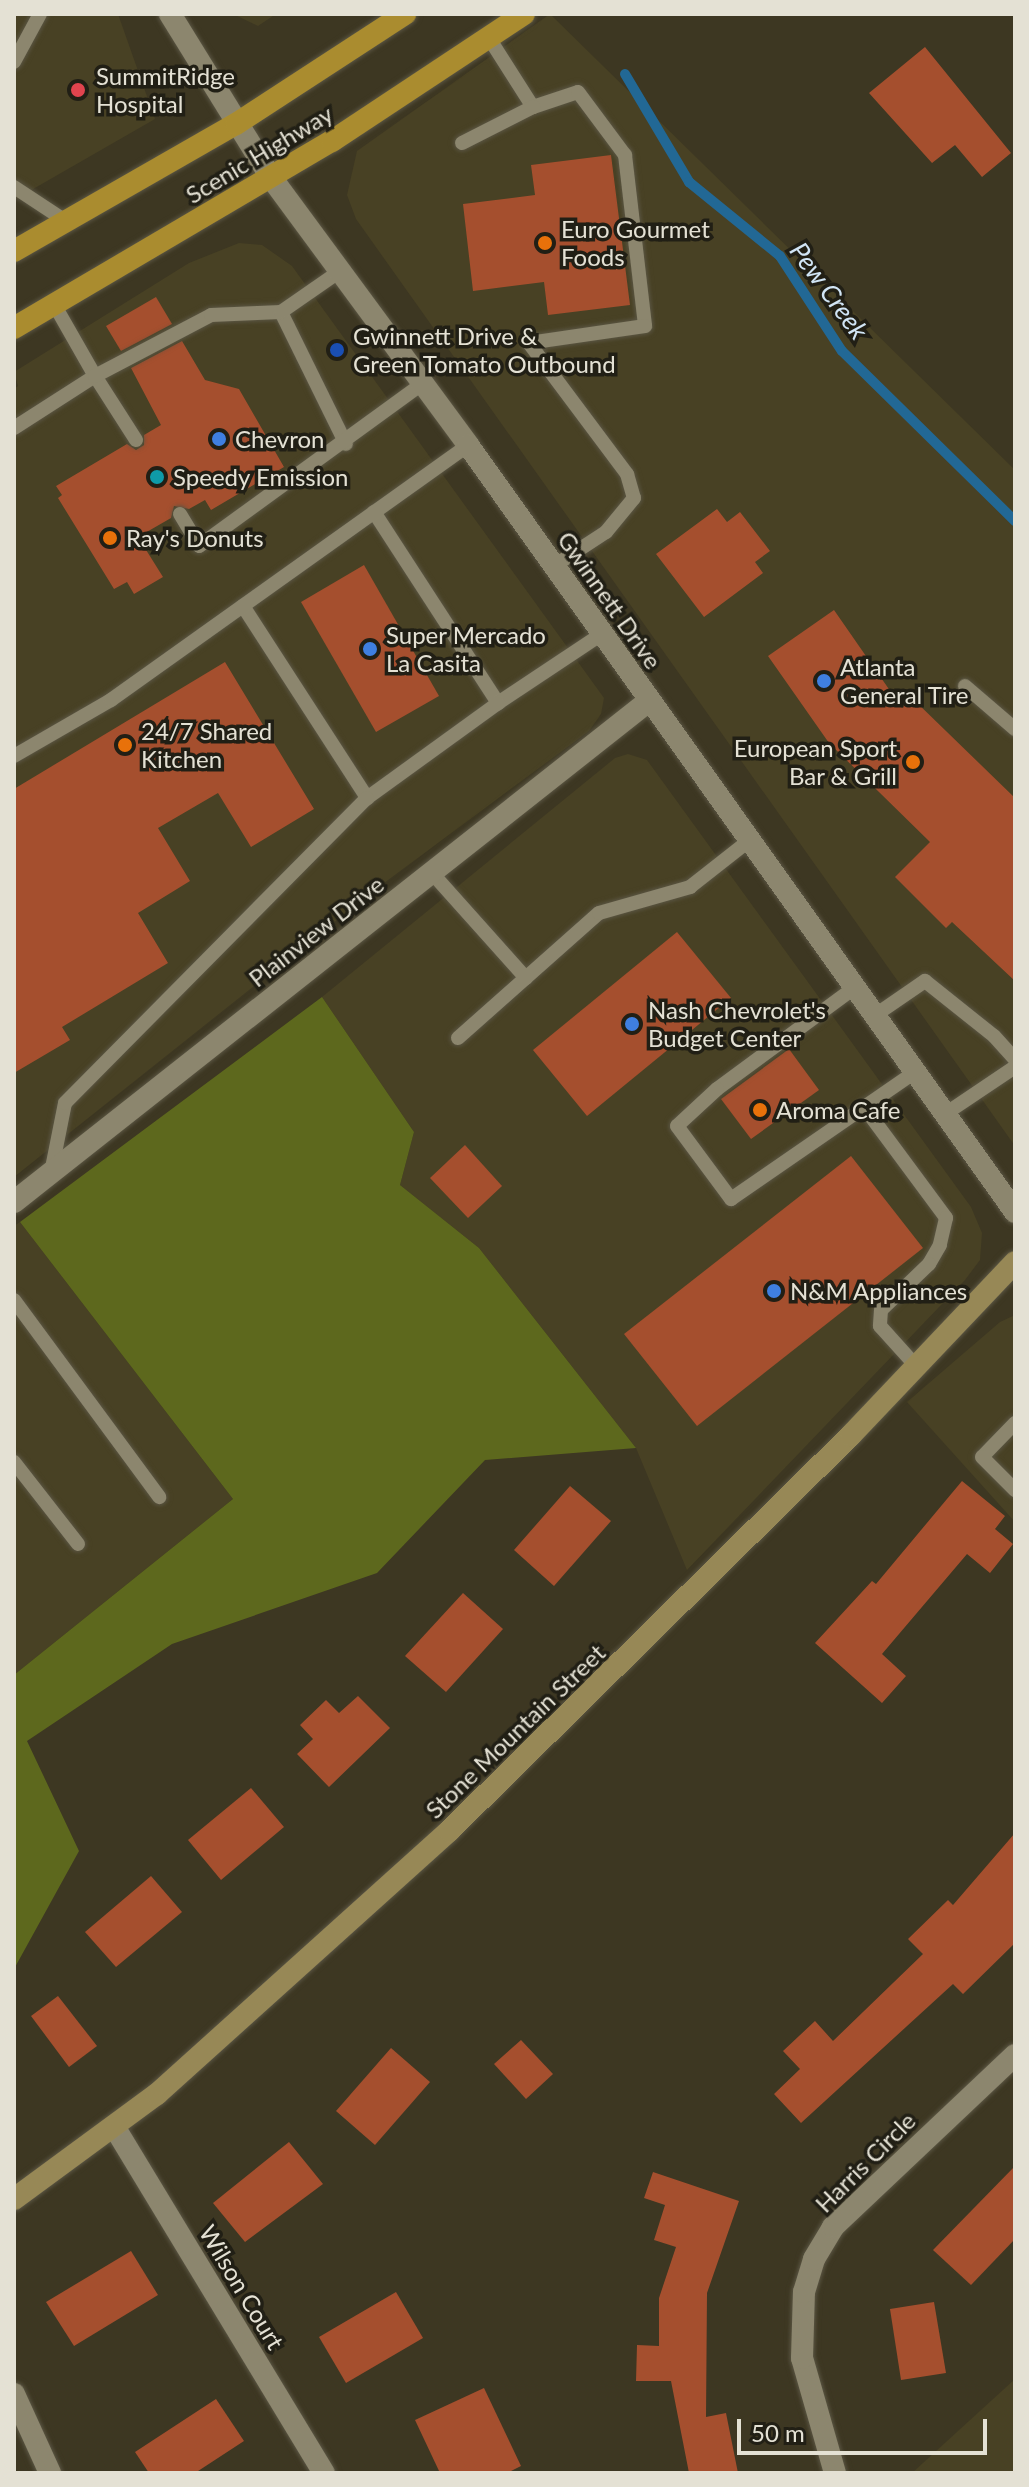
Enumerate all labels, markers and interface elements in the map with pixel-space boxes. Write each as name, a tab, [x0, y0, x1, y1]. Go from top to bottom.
place label: SummitRidge Hospital	[96, 62, 235, 118]
marker: SummitRidge Hospital	[67, 79, 89, 101]
street label: Scenic Highway	[180, 99, 338, 209]
place label: Euro Gourmet Foods	[561, 215, 710, 271]
marker: Euro Gourmet Foods	[536, 234, 554, 252]
water label: Pew Creek	[783, 236, 875, 346]
place label: Gwinnett Drive & Green Tomato Outbound	[353, 322, 616, 378]
marker: Gwinnett Drive & Green Tomato Outbound	[328, 341, 346, 359]
place label: Chevron	[235, 425, 324, 453]
marker: Chevron	[210, 430, 228, 448]
place label: Speedy Emission	[173, 463, 349, 491]
marker: Speedy Emission	[148, 468, 166, 486]
place label: Ray's Donuts	[126, 524, 264, 552]
street label: Gwinnett Drive	[552, 526, 668, 674]
marker: Ray's Donuts	[101, 529, 119, 547]
place label: Super Mercado La Casita	[386, 621, 546, 677]
marker: Super Mercado La Casita	[361, 640, 379, 658]
place label: Atlanta General Tire	[840, 653, 969, 709]
marker: Atlanta General Tire	[815, 672, 833, 690]
place label: 24/7 Shared Kitchen	[141, 717, 272, 773]
place label: European Sport Bar & Grill	[734, 734, 897, 790]
marker: 24/7 Shared Kitchen	[116, 736, 134, 754]
marker: European Sport Bar & Grill	[904, 753, 922, 771]
street label: Plainview Drive	[243, 869, 389, 993]
place label: Nash Chevrolet's Budget Center	[648, 996, 826, 1052]
marker: Nash Chevrolet's Budget Center	[623, 1015, 641, 1033]
place label: Aroma Cafe	[776, 1096, 900, 1124]
marker: Aroma Cafe	[751, 1101, 769, 1119]
place label: N&M Appliances	[790, 1277, 968, 1305]
marker: N&M Appliances	[765, 1282, 783, 1300]
street label: Stone Mountain Street	[419, 1638, 611, 1824]
street label: Harris Circle	[809, 2106, 921, 2218]
street label: Wilson Court	[194, 2220, 290, 2354]
scale bar	[741, 2403, 991, 2453]
text: 50 m	[751, 2418, 805, 2447]

